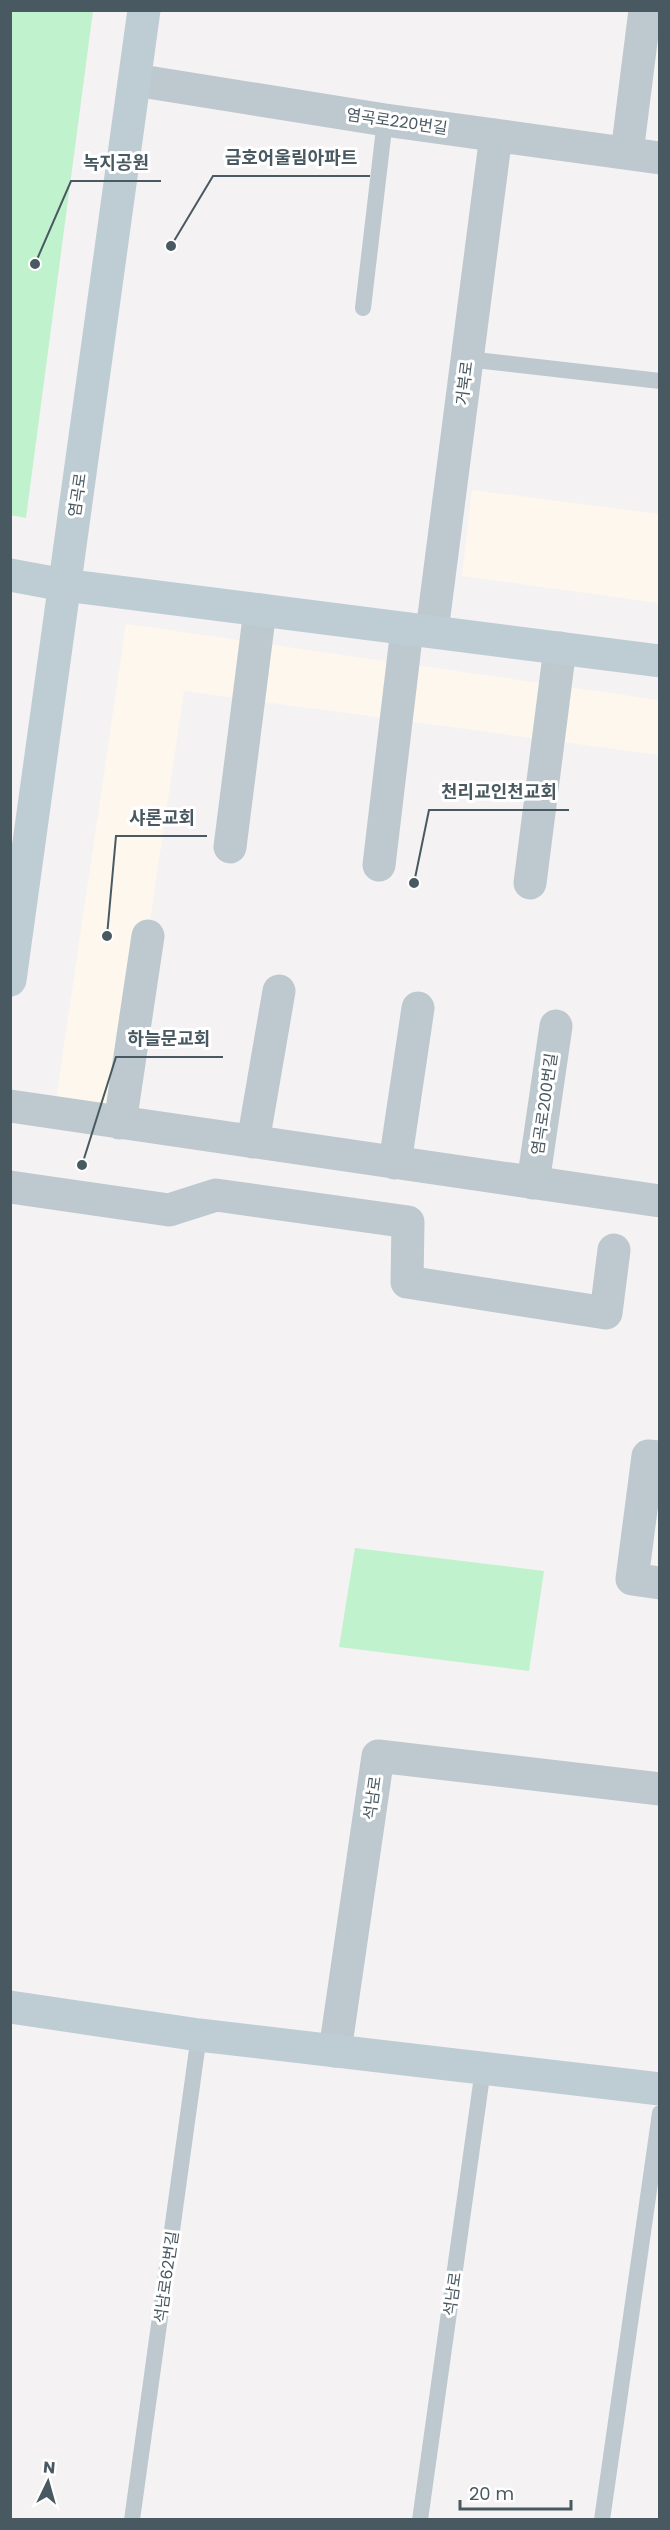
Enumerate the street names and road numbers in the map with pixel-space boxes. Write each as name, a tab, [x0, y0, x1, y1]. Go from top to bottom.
street label: 염곡로220번길	[345, 103, 449, 140]
street label: 거북로	[450, 359, 479, 406]
street label: 염곡로	[63, 471, 92, 519]
street label: 염곡로200번길	[526, 1052, 563, 1157]
street label: 석남로	[358, 1774, 387, 1822]
street label: 석남로62번길	[149, 2229, 184, 2325]
street label: 석남로	[438, 2270, 467, 2318]

